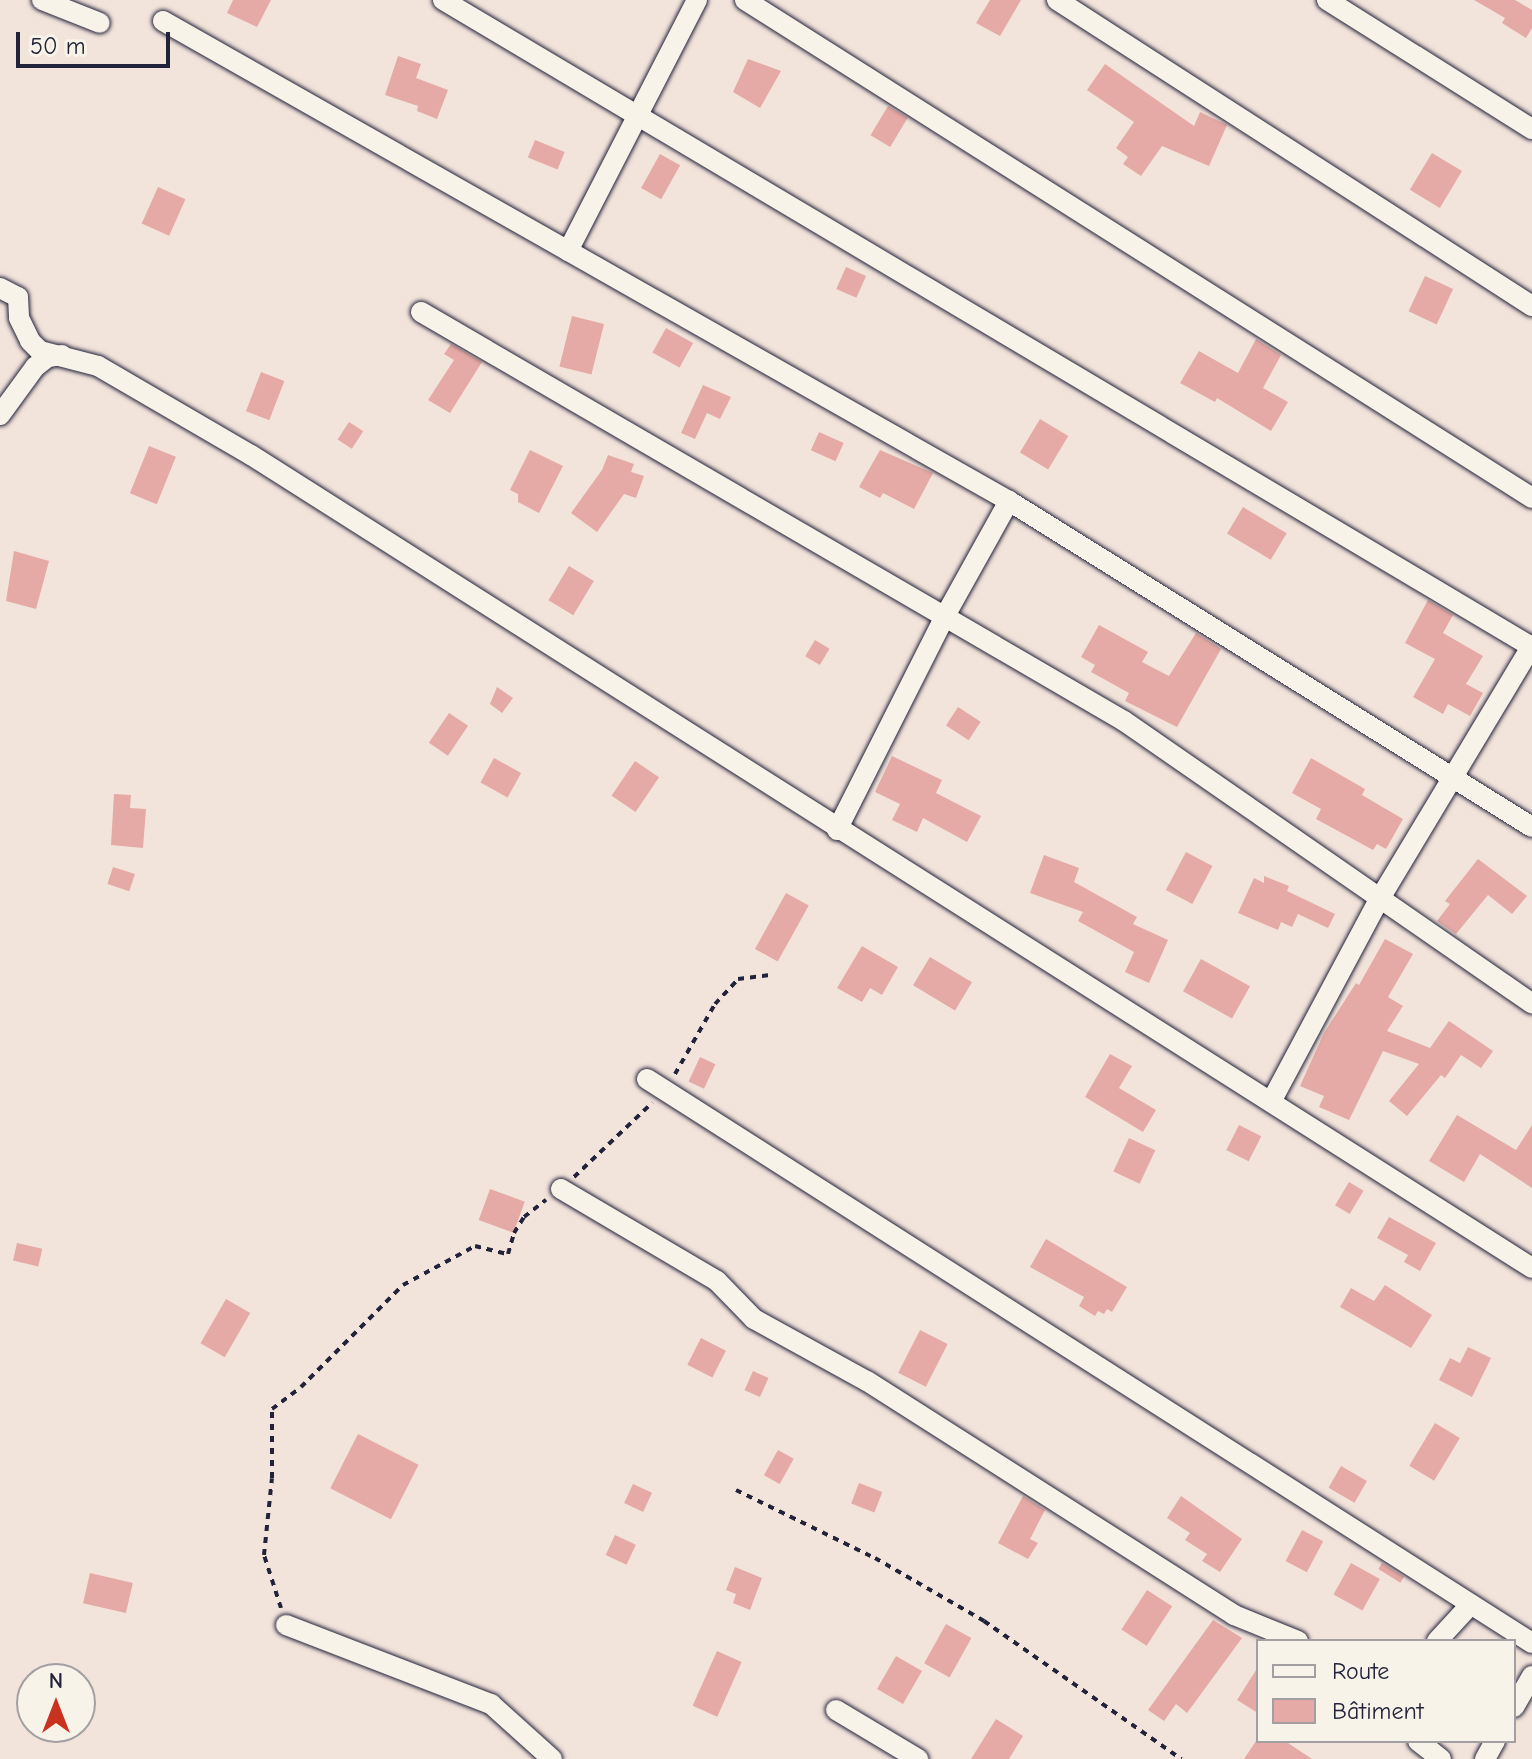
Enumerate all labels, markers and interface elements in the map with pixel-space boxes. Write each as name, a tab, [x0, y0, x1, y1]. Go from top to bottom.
scale bar	[20, 16, 174, 66]
text: 50 m	[30, 32, 86, 60]
legend	[1256, 1639, 1516, 1743]
text: Route	[1332, 1657, 1389, 1685]
north arrow	[16, 1663, 96, 1743]
text: N	[49, 1668, 63, 1694]
text: Bâtiment	[1332, 1697, 1424, 1725]

